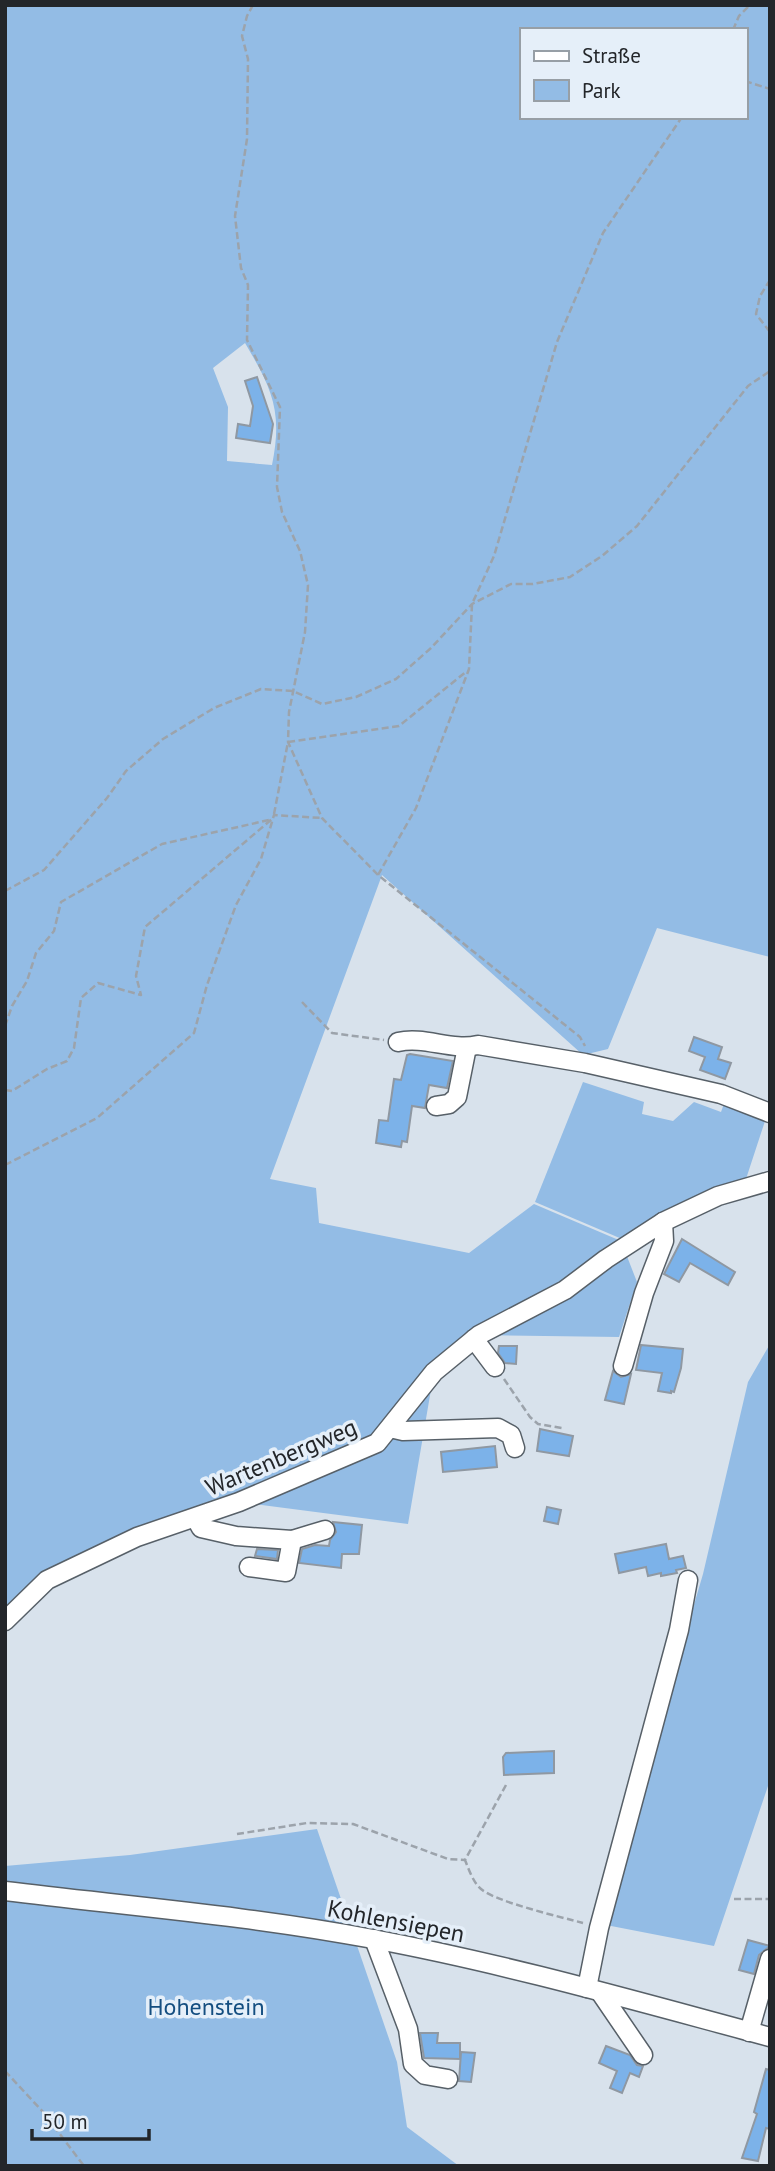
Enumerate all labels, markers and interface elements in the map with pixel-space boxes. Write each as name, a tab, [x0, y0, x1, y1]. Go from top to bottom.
legend	[520, 28, 747, 119]
text: Straße	[582, 42, 641, 69]
text: Park	[582, 77, 621, 104]
street label: Wartenbergweg	[201, 1411, 361, 1503]
street label: Kohlensiepen	[325, 1893, 467, 1949]
park label: Hohenstein	[147, 1991, 265, 2022]
scale bar	[32, 2098, 149, 2142]
text: 50 m	[42, 2108, 88, 2135]

